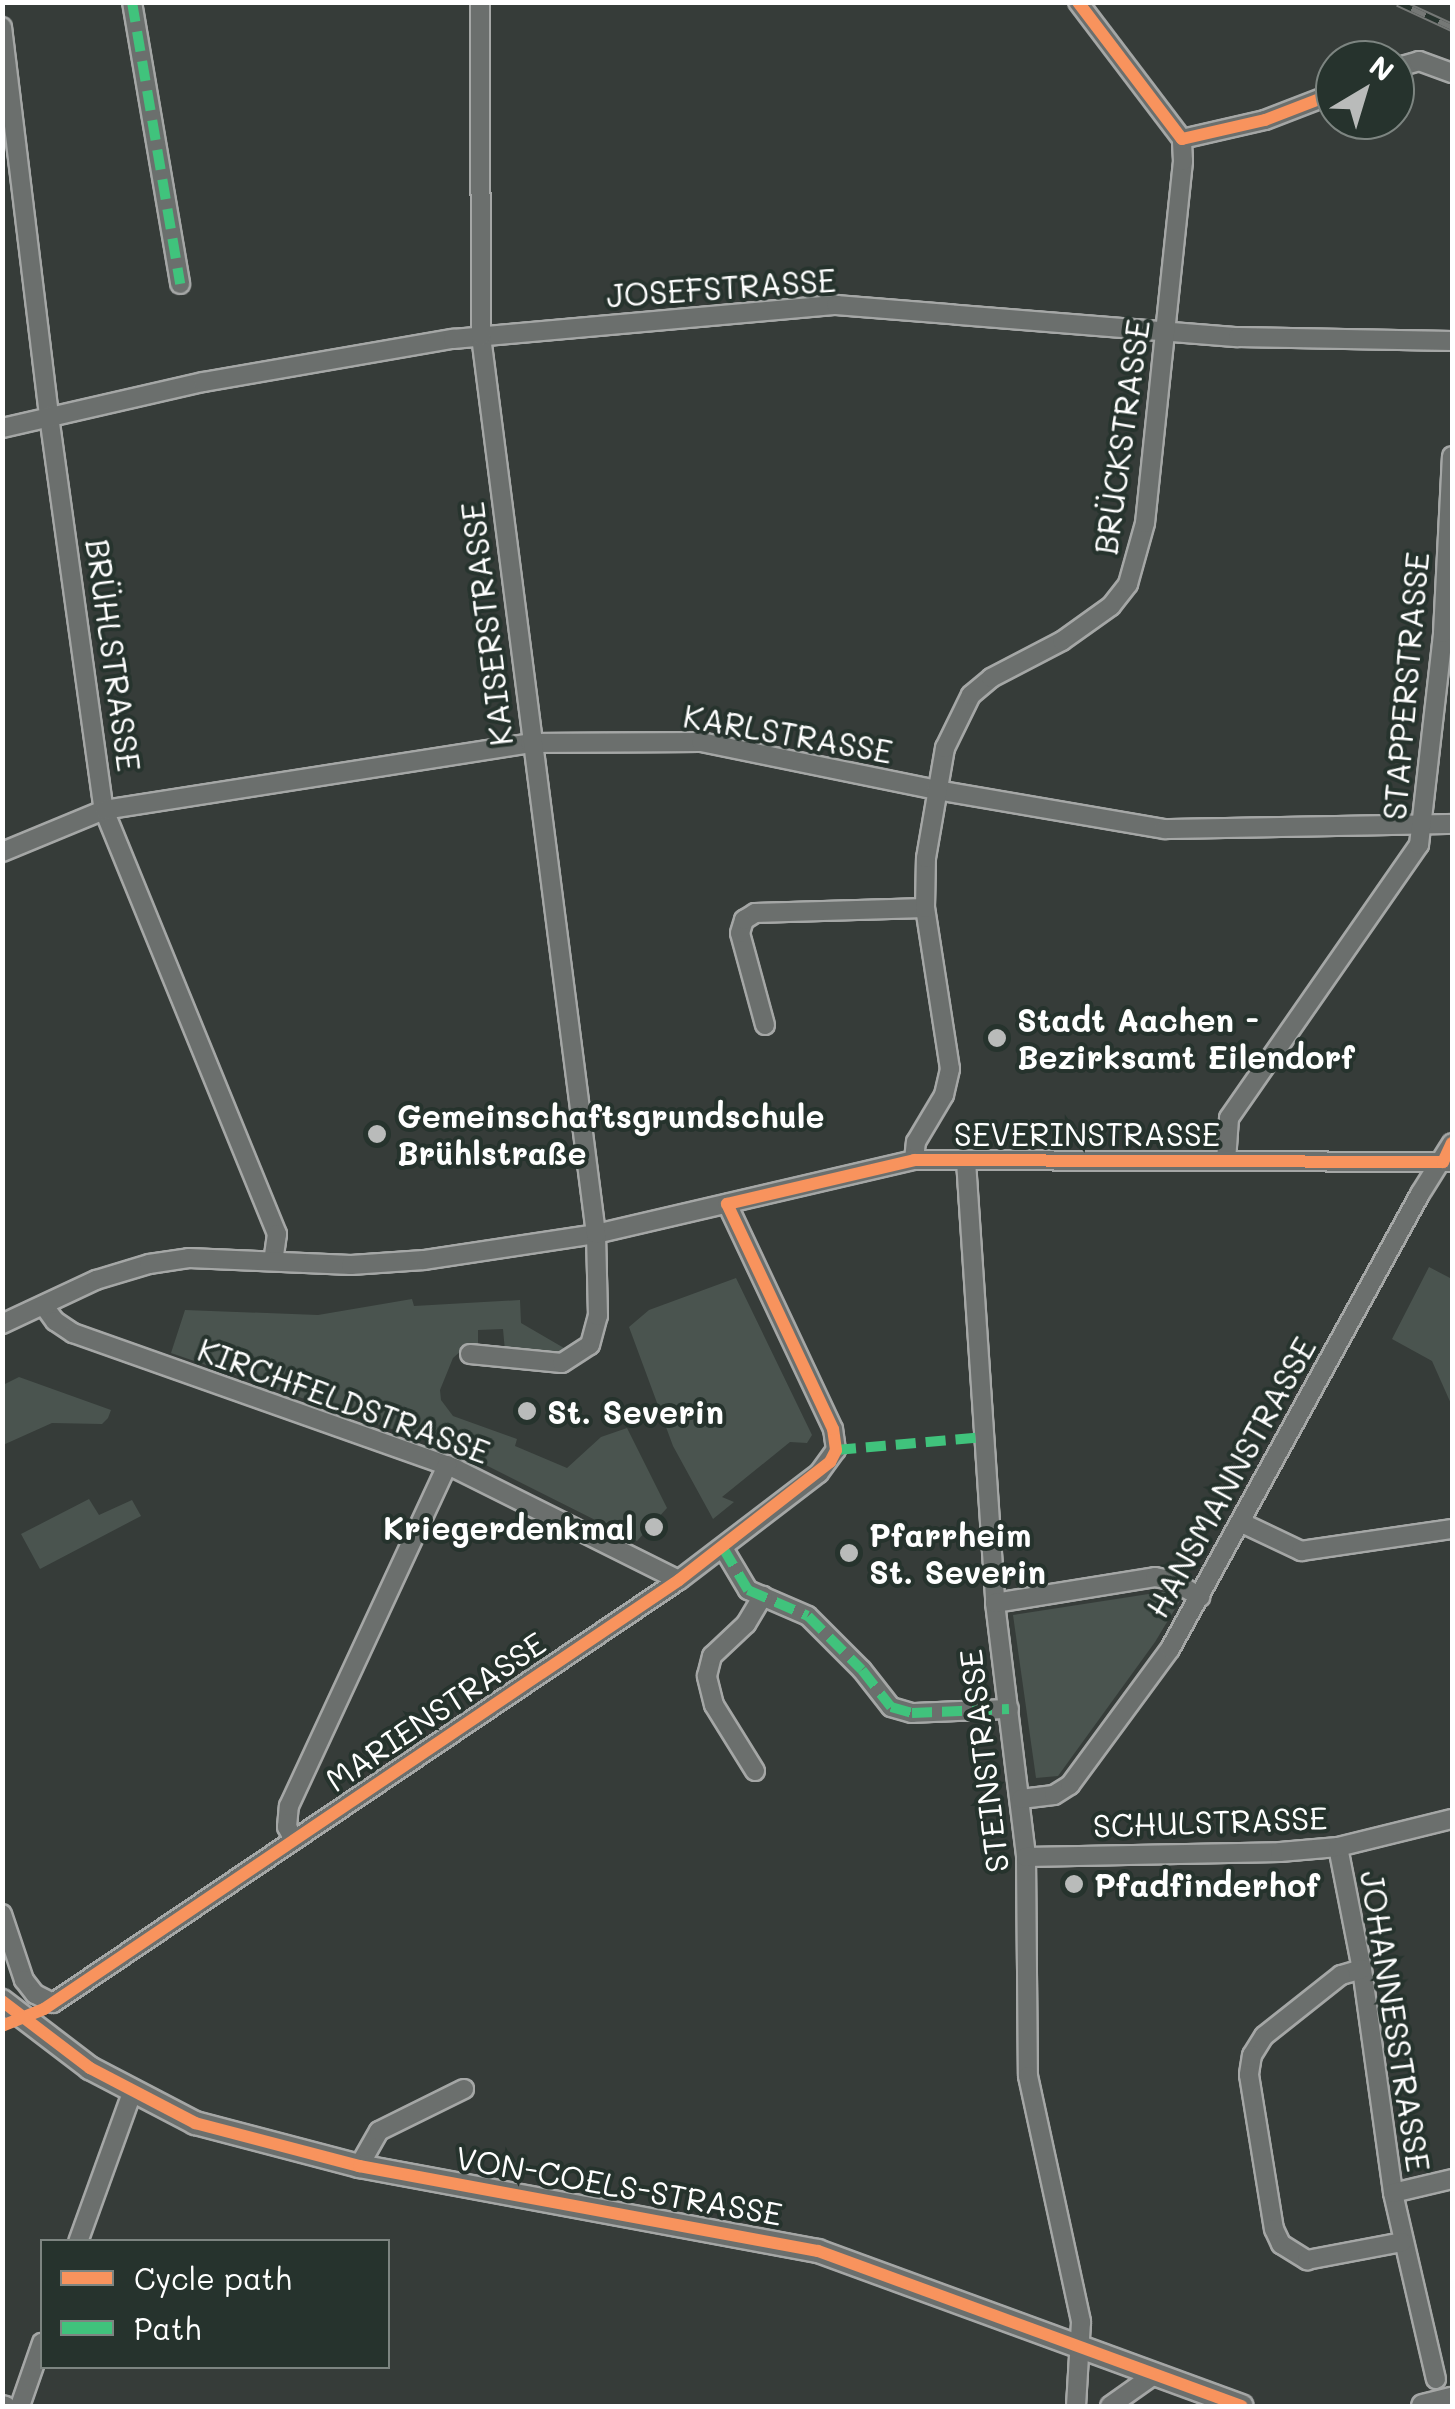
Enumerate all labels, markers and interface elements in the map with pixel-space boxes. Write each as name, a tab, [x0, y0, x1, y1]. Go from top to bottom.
north arrow	[1315, 40, 1415, 140]
text: N	[1363, 47, 1402, 89]
street label: JOSEFSTRASSE	[605, 260, 837, 314]
street label: BRÜCKSTRASSE	[1086, 317, 1156, 557]
street label: KAISERSTRASSE	[452, 500, 520, 748]
street label: BRÜHLSTRASSE	[79, 536, 149, 774]
street label: STAPPERSTRASSE	[1374, 550, 1436, 822]
street label: KARLSTRASSE	[680, 696, 896, 770]
place label: Stadt Aachen - Bezirksamt Eilendorf	[1017, 1001, 1355, 1076]
marker: Stadt Aachen - Bezirksamt Eilendorf	[986, 1027, 1008, 1049]
place label: Gemeinschaftsgrundschule Brühlstraße	[397, 1097, 825, 1172]
street label: SEVERINSTRASSE	[954, 1114, 1220, 1152]
marker: Gemeinschaftsgrundschule Brühlstraße	[366, 1123, 388, 1145]
street label: KIRCHFELDSTRASSE	[193, 1329, 495, 1471]
street label: HANSMANNSTRASSE	[1137, 1330, 1323, 1624]
place label: St. Severin	[547, 1392, 724, 1430]
marker: St. Severin	[516, 1400, 538, 1422]
place label: Kriegerdenkmal	[383, 1508, 634, 1546]
marker: Kriegerdenkmal	[643, 1516, 665, 1538]
place label: Pfarrheim St. Severin	[869, 1516, 1046, 1591]
marker: Pfarrheim St. Severin	[838, 1542, 860, 1564]
street label: MARIENSTRASSE	[318, 1623, 552, 1799]
street label: STEINSTRASSE	[950, 1647, 1016, 1875]
street label: SCHULSTRASSE	[1092, 1798, 1328, 1844]
place label: Pfadfinderhof	[1094, 1865, 1320, 1903]
street label: JOHANNESSTRASSE	[1353, 1868, 1439, 2174]
marker: Pfadfinderhof	[1063, 1873, 1085, 1895]
street label: VON-COELS-STRASSE	[453, 2137, 785, 2233]
legend	[40, 2239, 390, 2369]
text: Cycle path	[134, 2258, 292, 2298]
text: Path	[134, 2308, 201, 2348]

